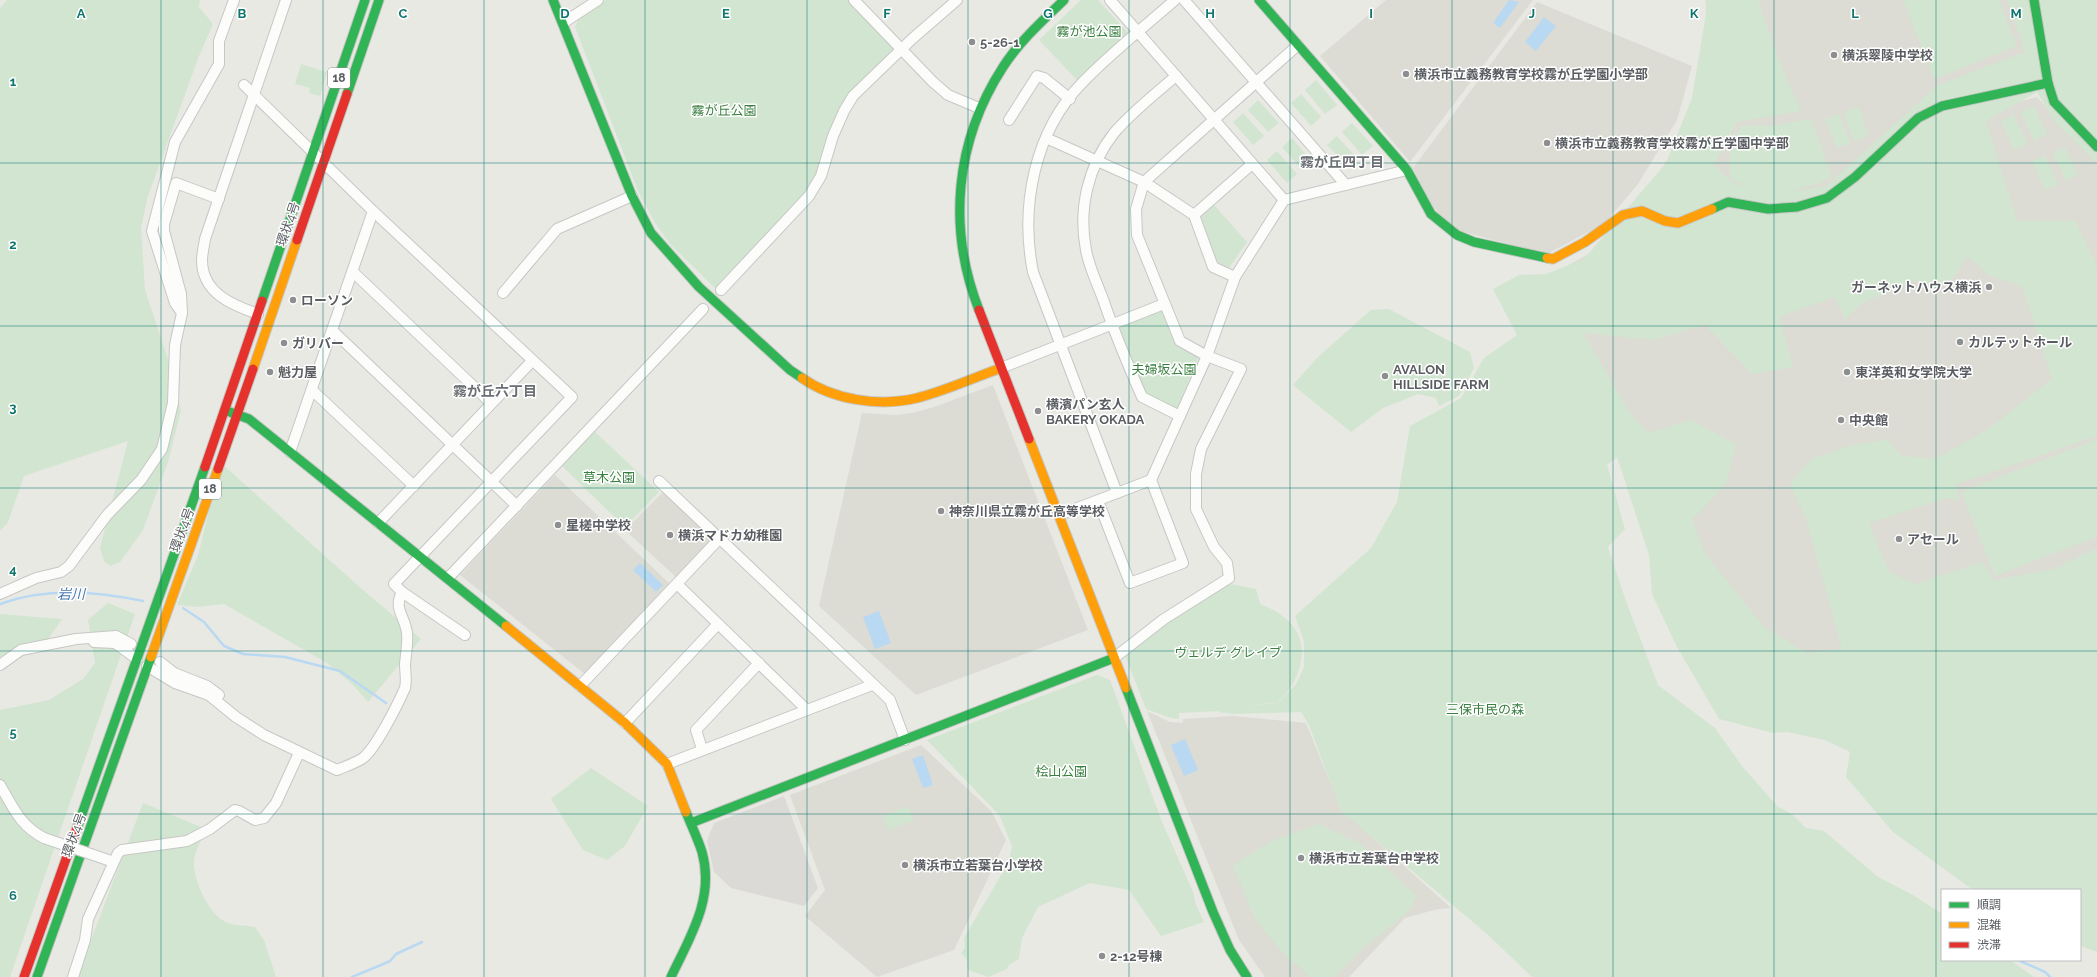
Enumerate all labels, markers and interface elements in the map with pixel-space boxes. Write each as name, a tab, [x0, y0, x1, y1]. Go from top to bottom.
text: A	[77, 6, 86, 21]
text: B	[238, 6, 247, 21]
text: C	[399, 6, 408, 21]
text: D	[560, 6, 570, 21]
text: E	[722, 6, 730, 21]
text: F	[883, 6, 891, 21]
text: G	[1043, 6, 1053, 21]
text: H	[1205, 6, 1215, 21]
text: I	[1369, 6, 1373, 21]
text: J	[1529, 6, 1535, 21]
text: K	[1690, 6, 1699, 21]
text: L	[1851, 6, 1859, 21]
text: M	[2010, 6, 2022, 21]
park label: 霧が池公園	[1056, 24, 1122, 39]
place label: 5-26-1	[980, 35, 1020, 50]
marker: 5-26-1	[967, 37, 977, 47]
place label: 横浜翠陵中学校	[1842, 48, 1933, 63]
marker: 横浜翠陵中学校	[1829, 50, 1839, 60]
place label: 横浜市立義務教育学校霧が丘学園小学部	[1414, 67, 1648, 82]
road number: 18	[328, 68, 350, 88]
marker: 横浜市立義務教育学校霧が丘学園小学部	[1401, 69, 1411, 79]
text: 1	[10, 74, 17, 89]
park label: 霧が丘公園	[691, 103, 757, 118]
place label: 横浜市立義務教育学校霧が丘学園中学部	[1555, 136, 1789, 151]
marker: 横浜市立義務教育学校霧が丘学園中学部	[1542, 138, 1552, 148]
district label: 霧が丘四丁目	[1300, 154, 1384, 170]
street label: 環状4号	[273, 200, 303, 248]
text: 2	[9, 237, 17, 252]
place label: ガーネットハウス横浜	[1851, 280, 1981, 295]
marker: ガーネットハウス横浜	[1984, 282, 1994, 292]
place label: ローソン	[301, 293, 353, 308]
marker: ローソン	[288, 295, 298, 305]
place label: カルテットホール	[1968, 335, 2072, 350]
place label: ガリバー	[292, 336, 344, 351]
marker: カルテットホール	[1955, 337, 1965, 347]
marker: ガリバー	[279, 338, 289, 348]
park label: 夫婦坂公園	[1131, 362, 1197, 377]
place label: AVALON HILLSIDE FARM	[1393, 362, 1489, 392]
place label: 魁力屋	[278, 365, 317, 380]
place label: 東洋英和女学院大学	[1855, 365, 1972, 380]
marker: 魁力屋	[265, 367, 275, 377]
marker: 東洋英和女学院大学	[1842, 367, 1852, 377]
marker: AVALON HILLSIDE FARM	[1380, 371, 1390, 381]
district label: 霧が丘六丁目	[453, 383, 537, 399]
place label: 横濱パン玄人 BAKERY OKADA	[1046, 397, 1144, 427]
text: 3	[9, 400, 17, 415]
marker: 横濱パン玄人 BAKERY OKADA	[1033, 406, 1043, 416]
place label: 中央館	[1849, 413, 1888, 428]
marker: 中央館	[1836, 415, 1846, 425]
park label: 草木公園	[583, 470, 635, 485]
road number: 18	[199, 479, 221, 499]
place label: 神奈川県立霧が丘高等学校	[949, 504, 1105, 519]
street label: 環状4号	[167, 506, 197, 554]
marker: 神奈川県立霧が丘高等学校	[936, 506, 946, 516]
place label: 星槎中学校	[566, 518, 631, 533]
marker: 星槎中学校	[553, 520, 563, 530]
place label: 横浜マドカ幼稚園	[678, 528, 782, 543]
marker: 横浜マドカ幼稚園	[665, 530, 675, 540]
place label: アセール	[1907, 532, 1959, 547]
marker: アセール	[1894, 534, 1904, 544]
text: 4	[9, 562, 17, 577]
water label: 岩川	[57, 586, 87, 602]
park label: ヴェルデ グレイブ	[1174, 645, 1282, 660]
park label: 三保市民の森	[1446, 702, 1524, 717]
text: 5	[9, 725, 17, 740]
park label: 桧山公園	[1035, 764, 1087, 779]
street label: 環状4号	[59, 811, 89, 859]
place label: 横浜市立若葉台中学校	[1309, 851, 1439, 866]
marker: 横浜市立若葉台中学校	[1296, 853, 1306, 863]
place label: 横浜市立若葉台小学校	[913, 858, 1043, 873]
marker: 横浜市立若葉台小学校	[900, 860, 910, 870]
text: 6	[9, 888, 17, 903]
legend	[1941, 889, 2081, 961]
text: 順調	[1977, 898, 2001, 912]
text: 混雑	[1977, 918, 2001, 932]
text: 渋滞	[1977, 938, 2001, 952]
place label: 2-12号棟	[1110, 949, 1163, 964]
marker: 2-12号棟	[1097, 951, 1107, 961]

